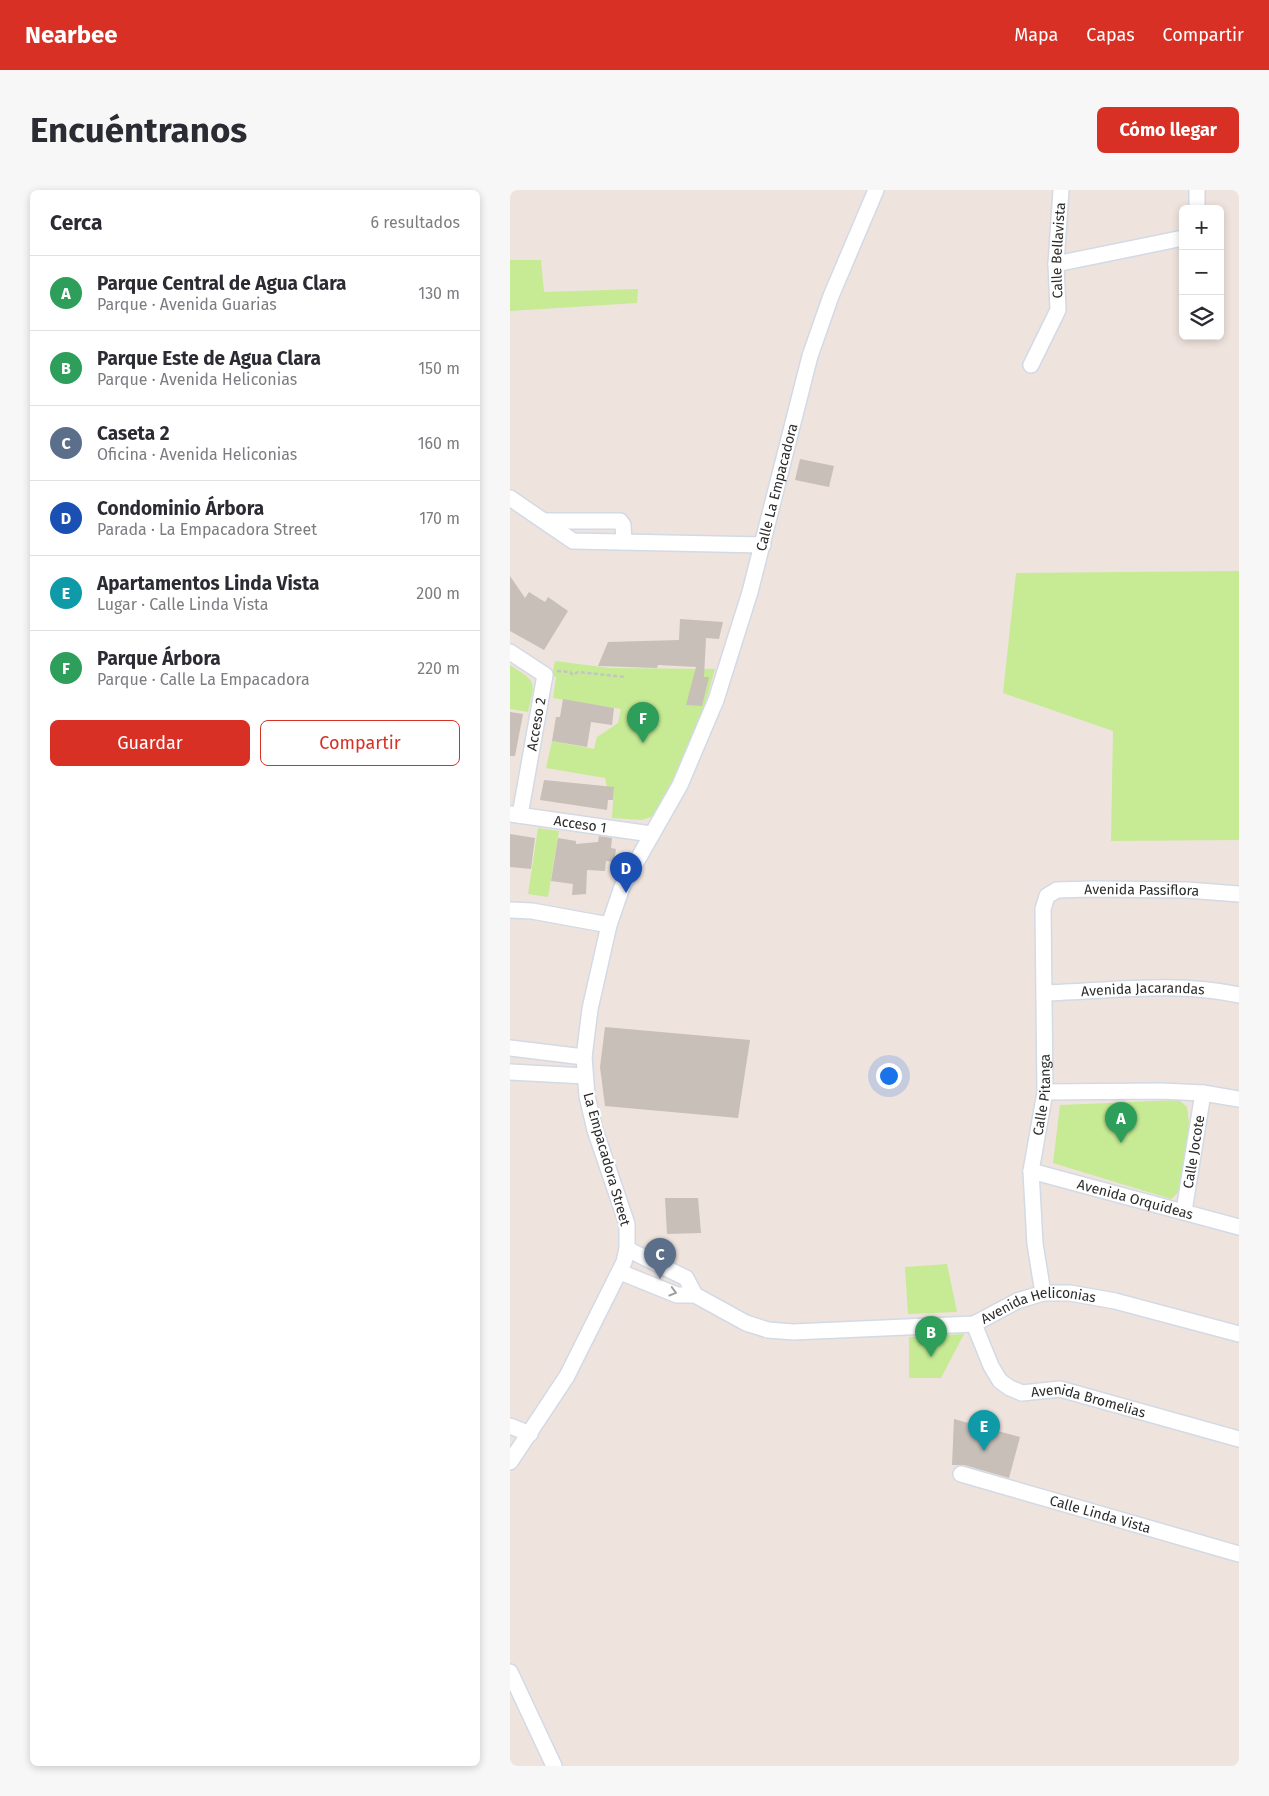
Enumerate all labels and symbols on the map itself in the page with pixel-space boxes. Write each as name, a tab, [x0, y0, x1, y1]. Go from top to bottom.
street label: Calle Bellavista	[1048, 202, 1069, 299]
street label: Calle La Empacadora	[753, 422, 802, 553]
street label: Acceso 2	[523, 696, 550, 752]
pin: F	[627, 702, 659, 743]
street label: Acceso 1	[553, 812, 608, 837]
pin: D	[610, 852, 642, 893]
street label: Avenida Passiflora	[1084, 881, 1200, 900]
street label: Avenida Jacarandas	[1081, 980, 1206, 1000]
street label: Calle Pitanga	[1029, 1054, 1054, 1137]
your location	[876, 1063, 902, 1089]
street label: La Empacadora Street	[579, 1090, 634, 1229]
pin: A	[1105, 1102, 1137, 1143]
street label: Calle Jocote	[1180, 1114, 1208, 1190]
street label: Avenida Orquídeas	[1075, 1176, 1195, 1223]
pin: C	[644, 1238, 676, 1279]
street label: Avenida Heliconias	[978, 1285, 1098, 1328]
one-way arrow	[669, 1287, 677, 1297]
pin: B	[915, 1316, 947, 1357]
street label: Avenida Bromelias	[1030, 1381, 1148, 1422]
pin: E	[968, 1410, 1000, 1451]
street label: Calle Linda Vista	[1048, 1492, 1153, 1537]

